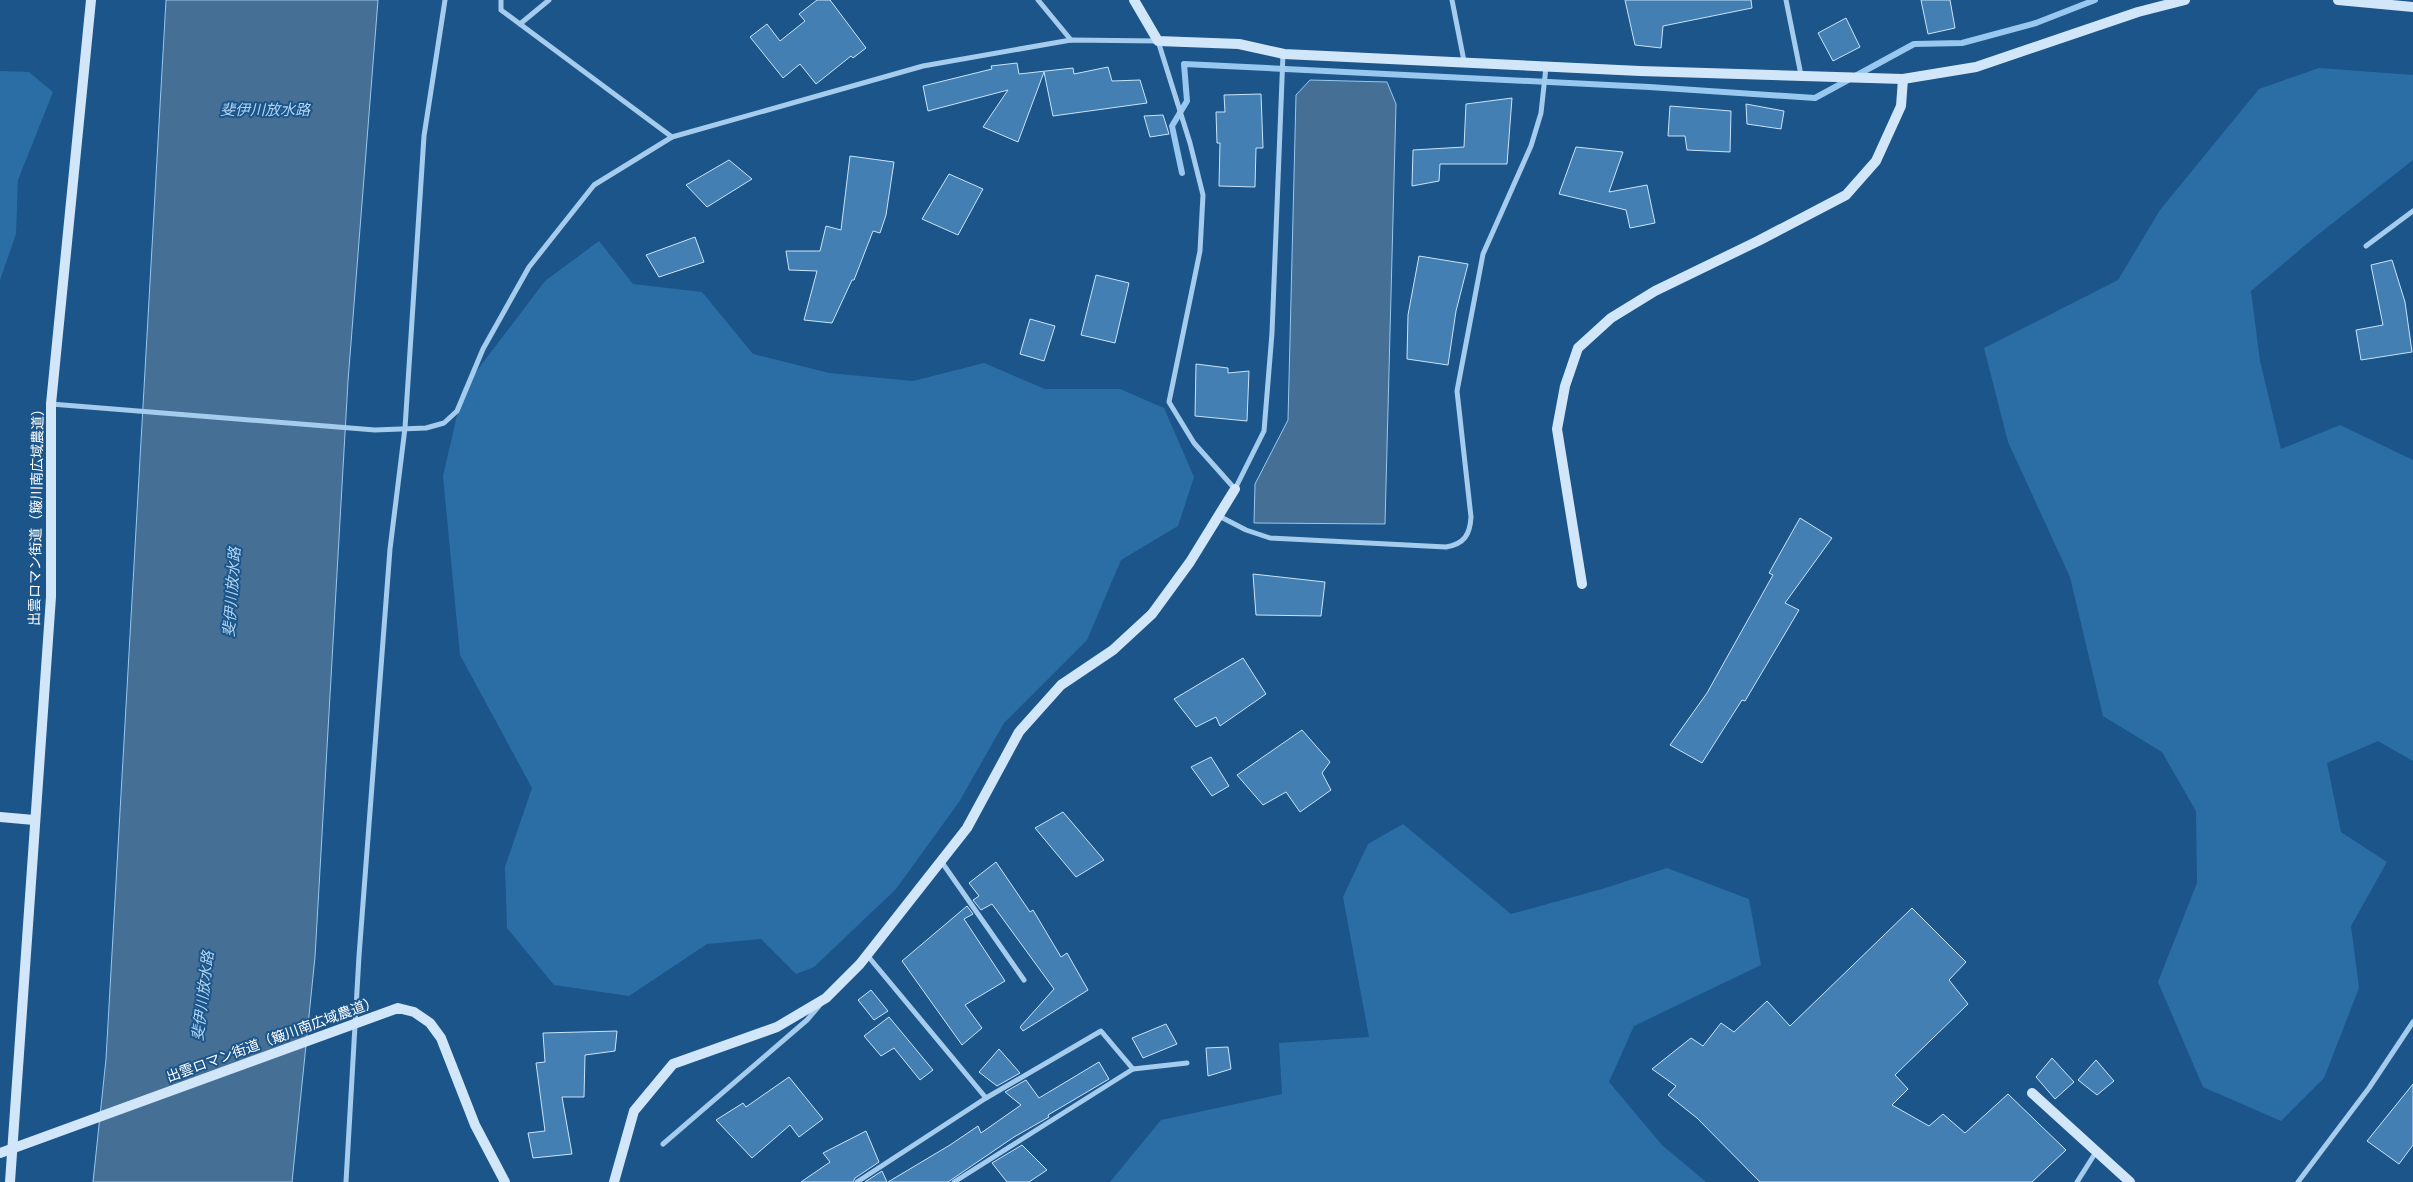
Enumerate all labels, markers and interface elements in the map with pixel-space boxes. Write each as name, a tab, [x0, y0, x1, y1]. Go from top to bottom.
water label: 斐伊川放水路	[220, 101, 312, 119]
street label: 出雲ロマン街道（簸川南広域農道）	[25, 402, 47, 626]
water label: 斐伊川放水路	[220, 544, 244, 638]
water label: 斐伊川放水路	[189, 948, 218, 1042]
street label: 出雲ロマン街道（簸川南広域農道）	[164, 992, 380, 1086]

